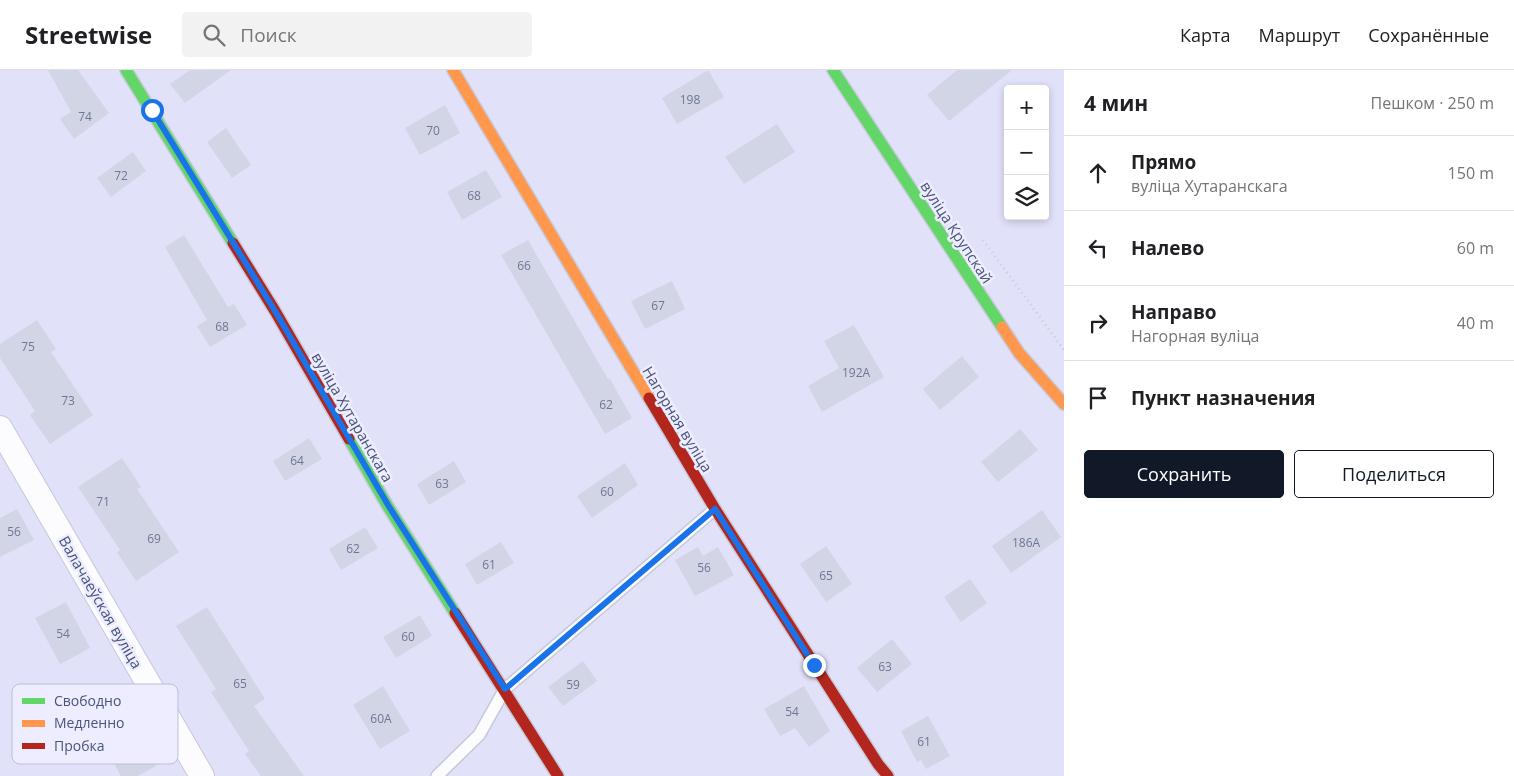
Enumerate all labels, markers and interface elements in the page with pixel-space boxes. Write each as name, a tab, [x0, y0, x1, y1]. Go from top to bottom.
search box	[182, 12, 532, 57]
text: Streetwise	[25, 18, 152, 51]
icon: search	[200, 21, 228, 49]
text: Поиск	[240, 22, 297, 48]
text: Карта	[1180, 23, 1230, 47]
text: Маршрут	[1258, 23, 1340, 47]
text: Сохранённые	[1368, 23, 1489, 47]
map controls	[1004, 85, 1049, 220]
button: +	[1004, 85, 1049, 130]
text: 4 мин	[1084, 89, 1148, 117]
house number: 198	[680, 91, 700, 108]
text: Пешком · 250 m	[1371, 92, 1494, 114]
route start	[141, 99, 164, 122]
house number: 74	[78, 108, 92, 125]
house number: 70	[426, 122, 440, 139]
button: −	[1004, 130, 1049, 175]
text: Прямо	[1131, 149, 1196, 175]
icon: ahead	[1084, 159, 1112, 187]
text: 150 m	[1448, 162, 1494, 184]
house number: 72	[114, 167, 128, 184]
button: layers	[1004, 175, 1049, 220]
text: вуліца Хутаранскага	[1131, 175, 1288, 197]
street label: вуліца Крупскай	[916, 177, 998, 287]
house number: 68	[467, 187, 481, 204]
icon: left	[1084, 234, 1112, 262]
text: Налево	[1131, 235, 1204, 261]
text: 60 m	[1457, 237, 1494, 259]
house number: 66	[517, 257, 531, 274]
house number: 67	[651, 297, 665, 314]
text: Направо	[1131, 299, 1217, 325]
icon: right	[1084, 309, 1112, 337]
text: 40 m	[1457, 312, 1494, 334]
house number: 68	[215, 318, 229, 335]
text: Нагорная вуліца	[1131, 325, 1259, 347]
house number: 75	[21, 338, 35, 355]
street label: вуліца Хутаранскага	[308, 348, 398, 486]
street label: Нагорная вуліца	[638, 362, 718, 476]
house number: 192А	[842, 364, 870, 381]
icon: arrive	[1084, 384, 1112, 412]
text: Пункт назначения	[1131, 385, 1316, 411]
house number: 73	[61, 392, 75, 409]
house number: 62	[599, 396, 613, 413]
button: Сохранить	[1084, 450, 1284, 498]
button: Поделиться	[1294, 450, 1494, 498]
house number: 64	[290, 452, 304, 469]
house number: 63	[435, 475, 449, 492]
house number: 60	[600, 483, 614, 500]
house number: 71	[96, 493, 110, 510]
house number: 56	[7, 523, 21, 540]
house number: 69	[147, 530, 161, 547]
street label: Валачаеўская вуліца	[55, 532, 147, 672]
house number: 186А	[1012, 534, 1040, 551]
house number: 62	[346, 540, 360, 557]
house number: 61	[482, 556, 496, 573]
house number: 56	[697, 559, 711, 576]
house number: 65	[819, 567, 833, 584]
house number: 54	[56, 625, 70, 642]
house number: 60	[401, 628, 415, 645]
route end	[803, 654, 826, 677]
house number: 63	[878, 658, 892, 675]
house number: 65	[233, 675, 247, 692]
house number: 59	[566, 676, 580, 693]
legend	[12, 684, 178, 764]
text: Свободно	[54, 691, 121, 710]
house number: 54	[785, 703, 799, 720]
house number: 60А	[370, 710, 392, 727]
text: Медленно	[54, 713, 125, 732]
house number: 61	[917, 733, 931, 750]
text: Пробка	[54, 736, 105, 755]

